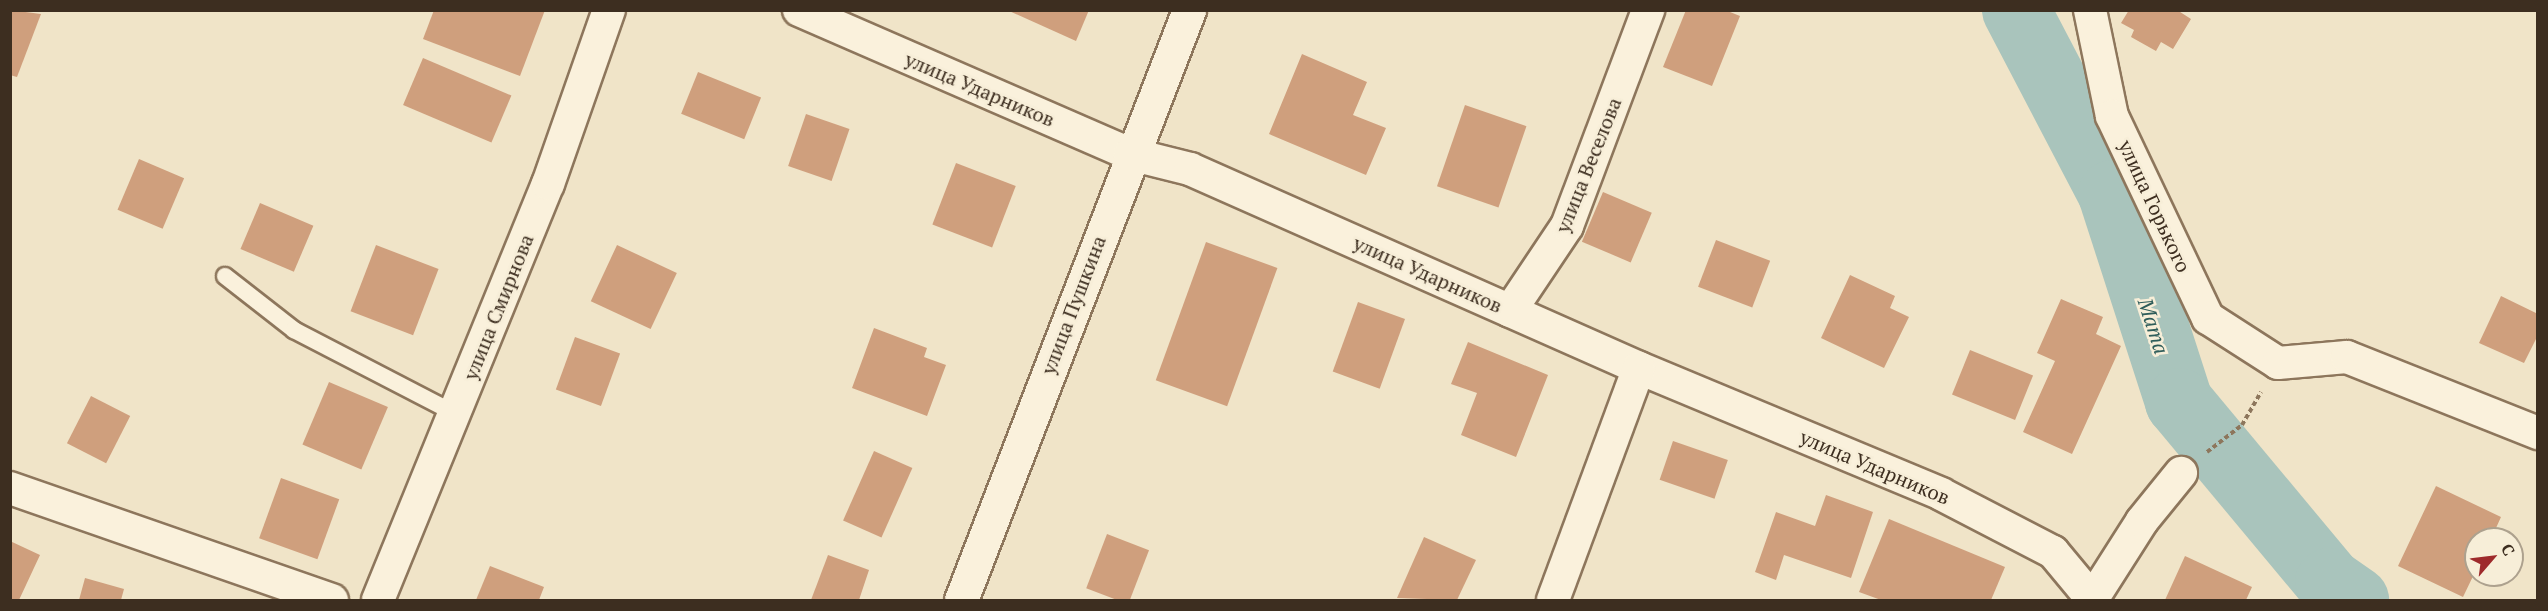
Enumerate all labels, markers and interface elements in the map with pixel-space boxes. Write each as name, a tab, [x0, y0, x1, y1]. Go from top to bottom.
street label: улица Ударников	[901, 47, 1059, 131]
street label: улица Веселова	[1550, 94, 1626, 236]
street label: улица Горького	[2114, 136, 2196, 276]
street label: улица Ударников	[1350, 230, 1506, 318]
street label: улица Смирнова	[458, 231, 538, 383]
street label: улица Пушкина	[1036, 232, 1110, 378]
water label: Мата	[2133, 295, 2175, 357]
street label: улица Ударников	[1796, 425, 1954, 509]
north arrow	[2464, 527, 2524, 587]
text: С	[2496, 540, 2520, 559]

